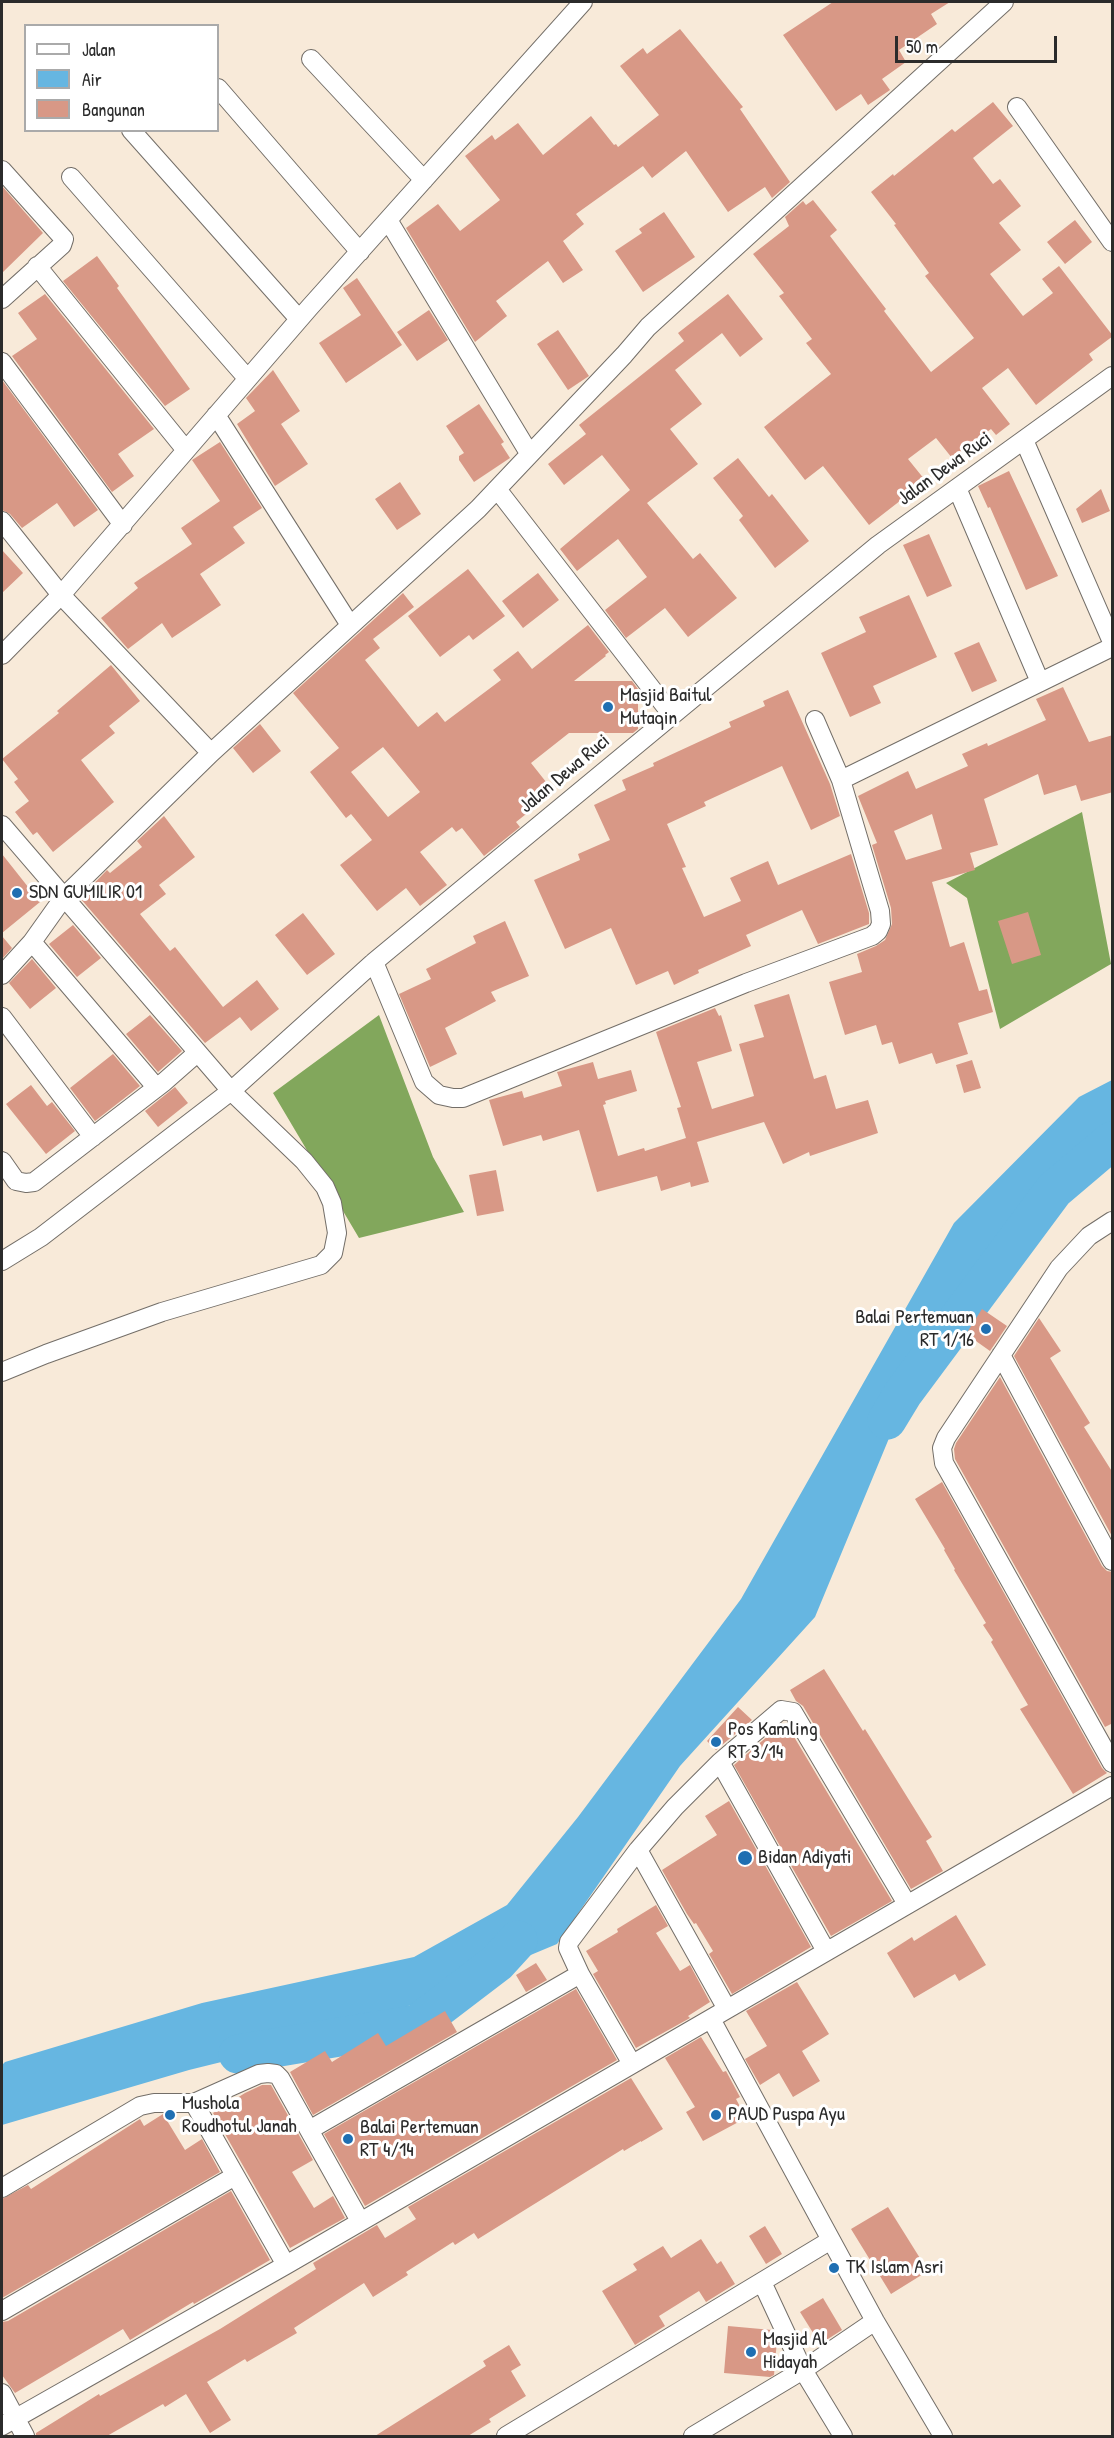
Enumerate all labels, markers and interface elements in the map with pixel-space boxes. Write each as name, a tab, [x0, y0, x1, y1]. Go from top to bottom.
legend	[24, 24, 219, 132]
scale bar	[898, 24, 1060, 62]
text: 50 m	[906, 34, 938, 59]
text: Jalan	[82, 37, 116, 62]
text: Air	[82, 67, 102, 92]
text: Bangunan	[82, 97, 145, 122]
street label: Jalan Dewa Ruci	[893, 427, 997, 511]
place label: Masjid Baitul Mutaqin	[620, 684, 712, 731]
marker: Masjid Baitul Mutaqin	[601, 700, 615, 714]
street label: Jalan Dewa Ruci	[515, 729, 615, 819]
place label: SDN GUMILIR 01	[29, 881, 142, 905]
marker: SDN GUMILIR 01	[10, 886, 24, 900]
place label: Balai Pertemuan RT 1/16	[855, 1306, 974, 1353]
marker: Balai Pertemuan RT 1/16	[979, 1322, 993, 1336]
place label: Pos Kamling RT 3/14	[728, 1718, 818, 1765]
marker: Pos Kamling RT 3/14	[709, 1735, 723, 1749]
place label: Bidan Adiyati	[758, 1846, 852, 1870]
marker: Bidan Adiyati	[736, 1849, 754, 1867]
place label: Mushola Roudhotul Janah	[182, 2092, 297, 2139]
place label: PAUD Puspa Ayu	[728, 2103, 845, 2127]
marker: Mushola Roudhotul Janah	[163, 2108, 177, 2122]
marker: PAUD Puspa Ayu	[709, 2108, 723, 2122]
place label: Balai Pertemuan RT 4/14	[360, 2116, 479, 2163]
marker: Balai Pertemuan RT 4/14	[341, 2132, 355, 2146]
place label: TK Islam Asri	[846, 2256, 944, 2280]
marker: TK Islam Asri	[827, 2261, 841, 2275]
place label: Masjid Al Hidayah	[763, 2328, 827, 2375]
marker: Masjid Al Hidayah	[744, 2345, 758, 2359]

